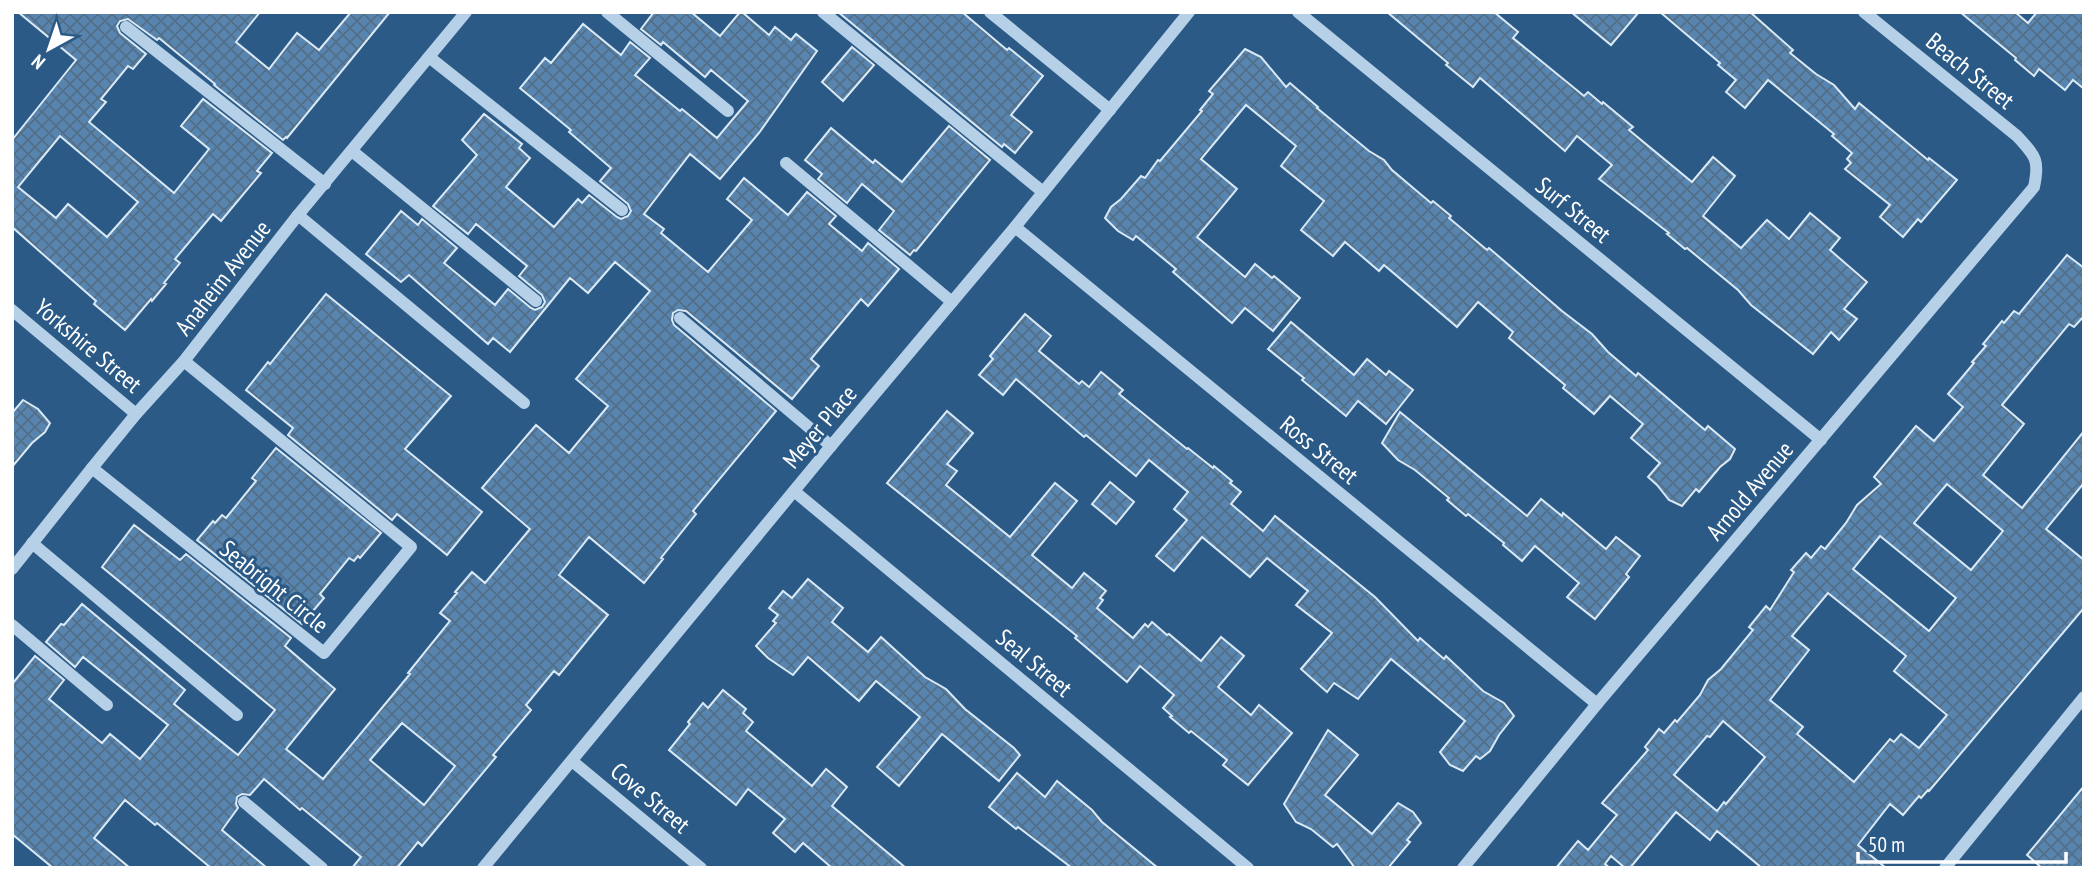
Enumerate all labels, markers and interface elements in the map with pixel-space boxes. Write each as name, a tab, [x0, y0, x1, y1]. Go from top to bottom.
north arrow	[14, 14, 84, 84]
street label: Beach Street	[1920, 26, 2021, 116]
text: N	[26, 50, 50, 75]
street label: Surf Street	[1529, 170, 1618, 250]
street label: Anaheim Avenue	[168, 214, 277, 342]
street label: Yorkshire Street	[28, 292, 149, 400]
street label: Meyer Place	[776, 379, 863, 475]
street label: Ross Street	[1274, 409, 1365, 491]
street label: Arnold Avenue	[1699, 435, 1800, 547]
street label: Seabright Circle	[213, 533, 335, 640]
street label: Seal Street	[990, 622, 1079, 704]
street label: Cove Street	[604, 755, 697, 840]
scale bar	[1858, 820, 2066, 864]
text: 50 m	[1868, 831, 1905, 858]

